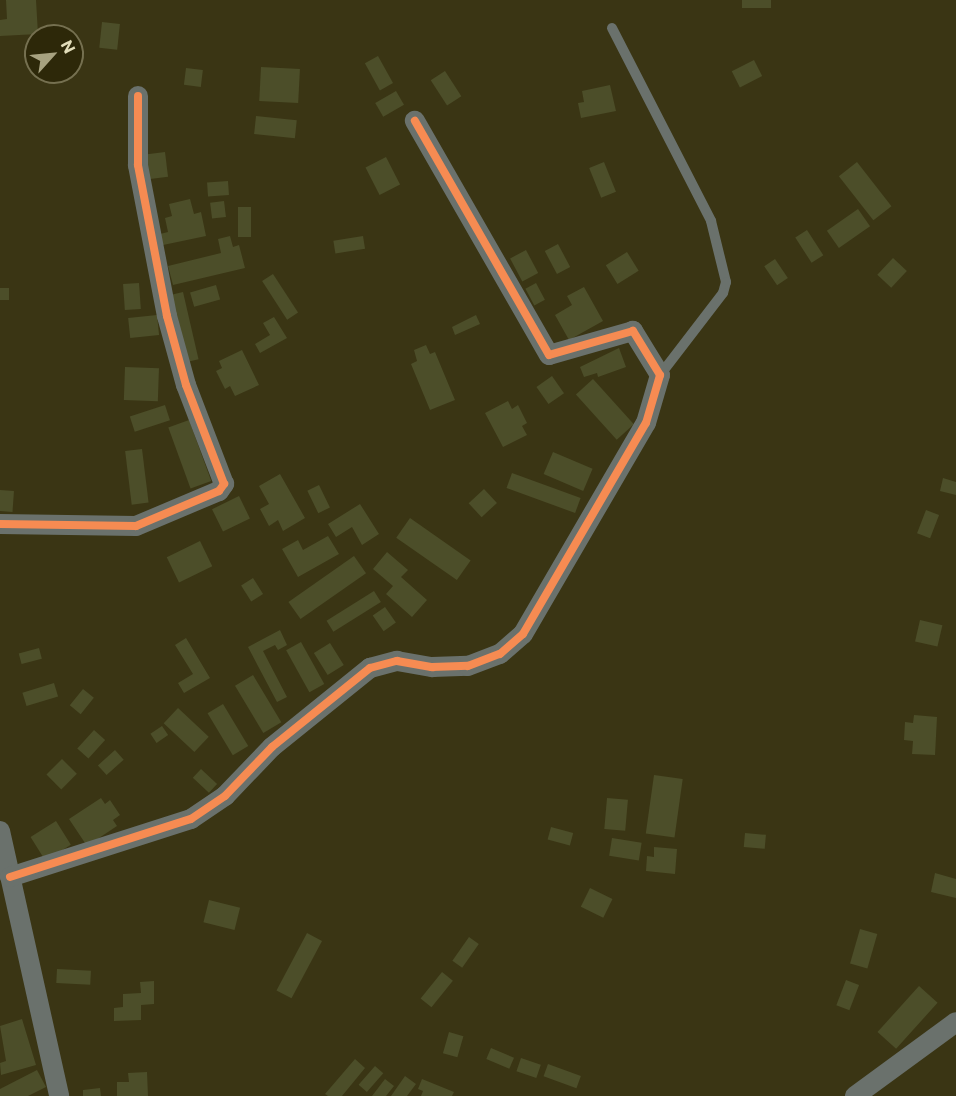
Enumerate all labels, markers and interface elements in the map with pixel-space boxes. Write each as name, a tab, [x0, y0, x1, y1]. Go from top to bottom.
north arrow	[24, 24, 84, 84]
text: N	[58, 37, 80, 56]

